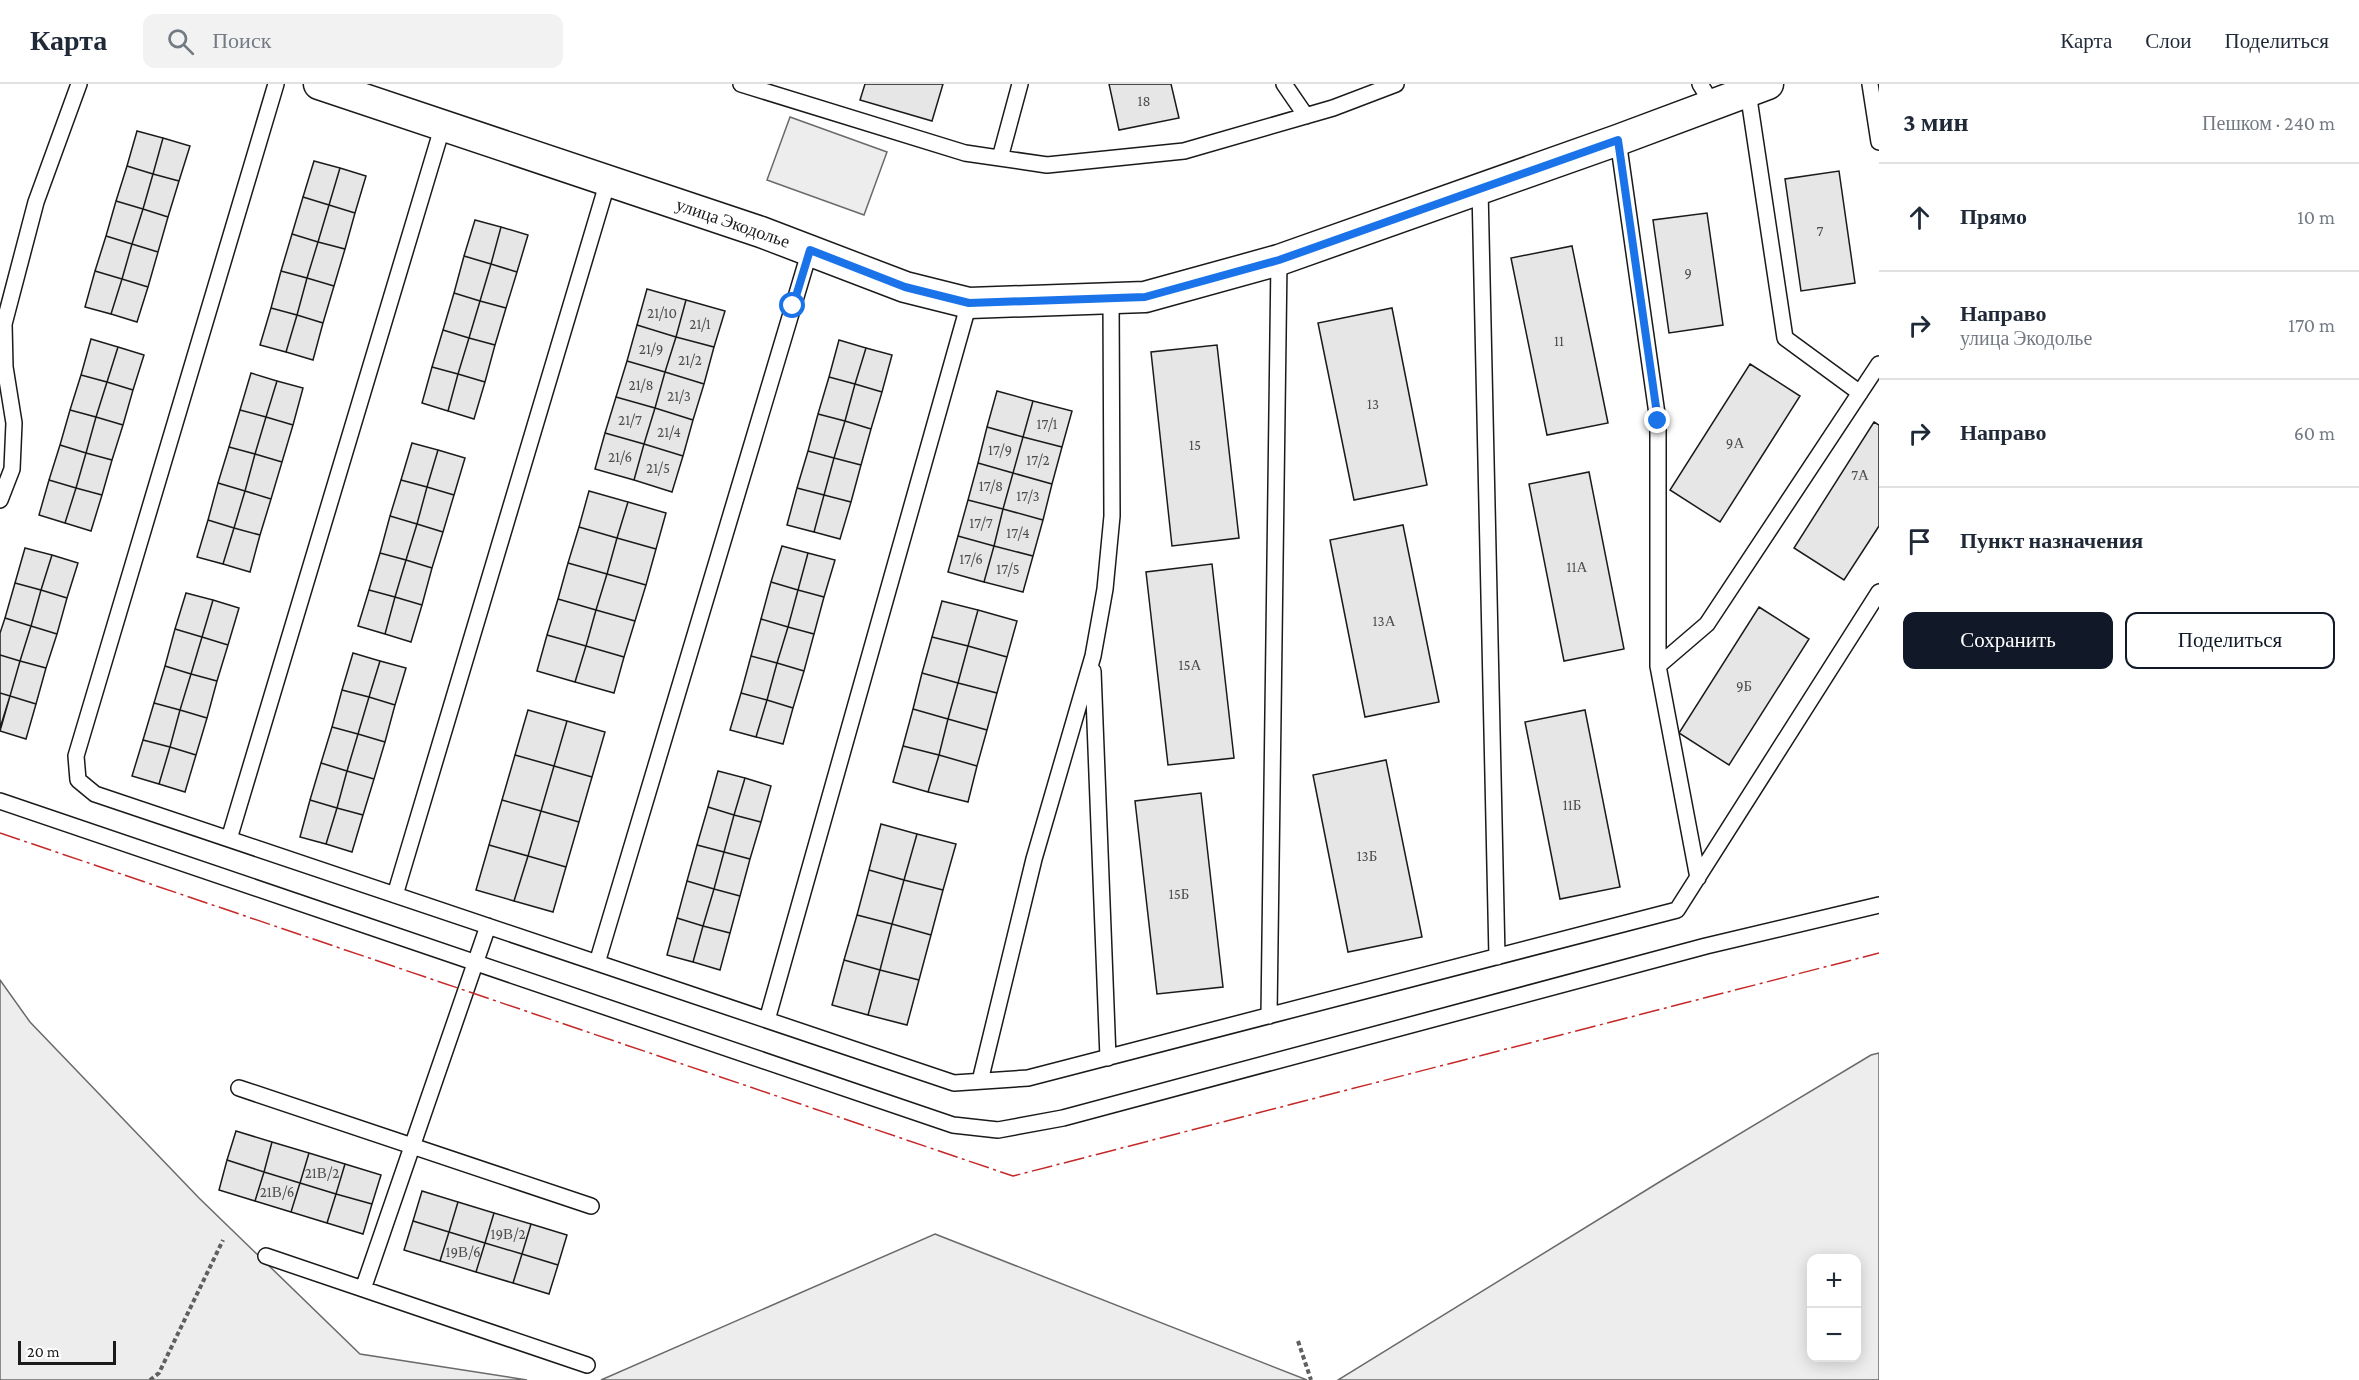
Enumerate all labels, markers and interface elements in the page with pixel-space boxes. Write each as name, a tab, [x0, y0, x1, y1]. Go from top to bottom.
search box	[143, 14, 563, 68]
text: Карта	[30, 25, 107, 56]
icon: search	[164, 25, 197, 58]
text: Поиск	[212, 28, 271, 53]
text: Карта	[2060, 29, 2112, 53]
text: Слои	[2145, 29, 2191, 53]
text: Поделиться	[2224, 29, 2329, 53]
house number: 18	[1137, 93, 1151, 109]
text: 3 мин	[1903, 108, 1968, 137]
text: Пешком · 240 m	[2202, 112, 2335, 134]
street label: улица Экодолье	[673, 194, 793, 252]
icon: ahead	[1903, 201, 1936, 234]
text: Прямо	[1960, 204, 2027, 229]
text: 10 m	[2297, 206, 2335, 228]
house number: 7	[1817, 223, 1824, 239]
house number: 9	[1684, 265, 1692, 281]
route start	[779, 292, 805, 318]
text: Направо	[1960, 301, 2046, 326]
house number: 21/10	[647, 305, 677, 321]
icon: right	[1903, 309, 1936, 342]
text: 170 m	[2288, 314, 2335, 336]
house number: 21/1	[689, 316, 711, 332]
text: улица Экодолье	[1960, 327, 2092, 349]
house number: 11	[1554, 333, 1564, 349]
house number: 21/9	[639, 341, 663, 357]
house number: 21/2	[678, 352, 702, 368]
house number: 21/8	[629, 377, 653, 393]
house number: 21/3	[667, 388, 691, 404]
house number: 13	[1367, 396, 1379, 412]
route end	[1644, 407, 1670, 433]
house number: 21/7	[618, 412, 642, 428]
house number: 17/1	[1037, 416, 1058, 432]
icon: right	[1903, 417, 1936, 450]
text: Направо	[1960, 420, 2046, 445]
text: 60 m	[2294, 422, 2335, 444]
house number: 21/4	[657, 424, 681, 440]
house number: 9А	[1726, 435, 1744, 451]
house number: 15	[1189, 437, 1201, 453]
house number: 17/9	[988, 442, 1012, 458]
house number: 21/6	[608, 449, 632, 465]
house number: 17/2	[1026, 452, 1050, 468]
house number: 21/5	[646, 460, 670, 476]
house number: 7А	[1851, 467, 1869, 483]
house number: 17/8	[979, 478, 1003, 494]
house number: 17/3	[1016, 488, 1040, 504]
house number: 17/7	[969, 515, 993, 531]
house number: 17/4	[1006, 525, 1030, 541]
icon: arrive	[1903, 525, 1936, 558]
text: Пункт назначения	[1960, 528, 2143, 553]
house number: 17/6	[959, 551, 983, 567]
house number: 11А	[1567, 559, 1588, 575]
house number: 17/5	[996, 561, 1020, 577]
button: Сохранить	[1903, 612, 2113, 669]
button: Поделиться	[2125, 612, 2335, 669]
house number: 13А	[1373, 613, 1396, 629]
house number: 15А	[1179, 657, 1202, 673]
house number: 9Б	[1736, 678, 1752, 694]
house number: 11Б	[1563, 797, 1581, 813]
house number: 13Б	[1357, 848, 1377, 864]
house number: 15Б	[1169, 886, 1189, 902]
house number: 21В/2	[305, 1165, 339, 1181]
house number: 21В/6	[260, 1184, 294, 1200]
house number: 19В/2	[490, 1226, 526, 1242]
house number: 19В/6	[445, 1244, 481, 1260]
map controls	[1807, 1254, 1861, 1362]
button: +	[1807, 1254, 1861, 1308]
button: −	[1807, 1308, 1861, 1362]
scale bar	[18, 1338, 116, 1366]
text: 20 m	[27, 1343, 60, 1360]

